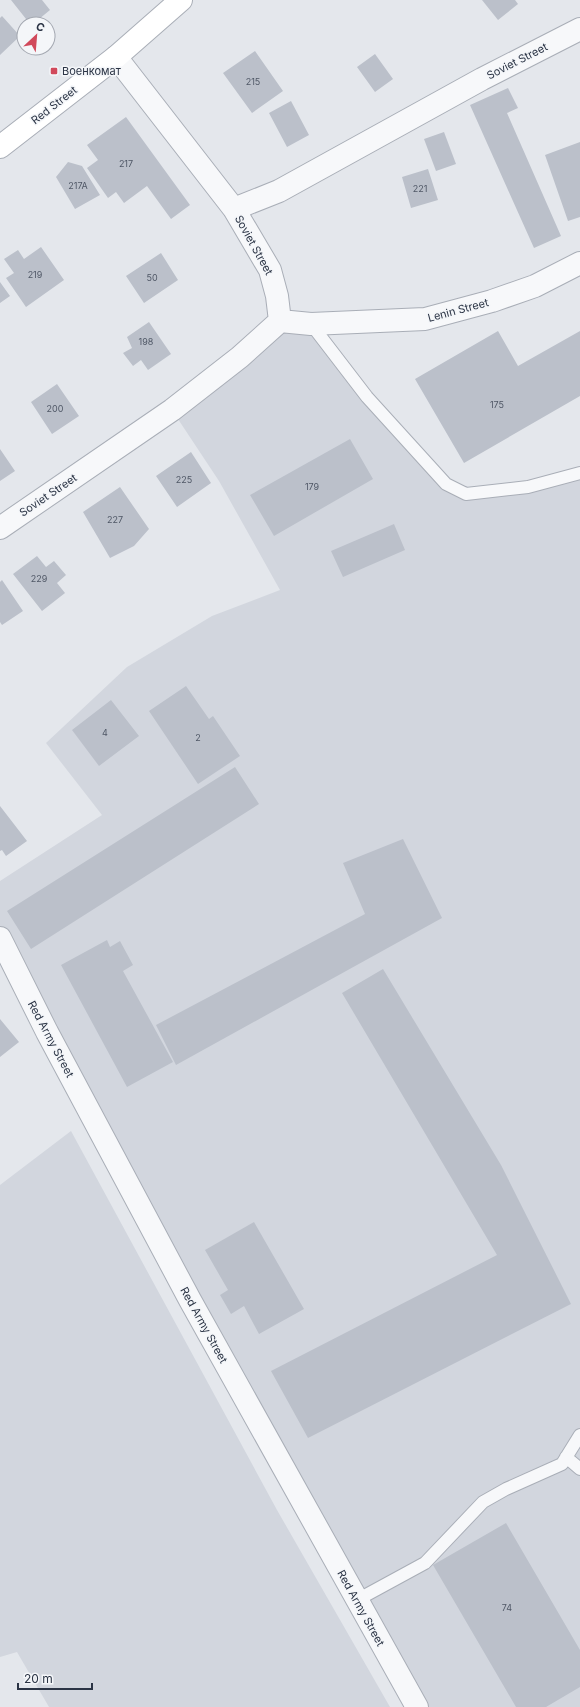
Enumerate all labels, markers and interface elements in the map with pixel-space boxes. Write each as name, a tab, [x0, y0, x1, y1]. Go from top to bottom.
north arrow	[16, 16, 56, 56]
text: С	[34, 19, 47, 35]
street label: Soviet Street	[484, 40, 550, 82]
place label: Военкомат	[62, 64, 122, 78]
marker: Военкомат	[49, 66, 59, 76]
house number: 215	[246, 76, 260, 87]
street label: Red Street	[28, 83, 80, 127]
house number: 217	[119, 158, 133, 169]
house number: 217А	[68, 180, 88, 191]
house number: 221	[413, 183, 427, 194]
street label: Soviet Street	[232, 213, 276, 278]
house number: 219	[28, 269, 43, 280]
house number: 50	[146, 272, 158, 283]
street label: Lenin Street	[426, 295, 490, 325]
house number: 198	[139, 336, 154, 347]
house number: 175	[490, 399, 504, 410]
house number: 200	[47, 403, 64, 414]
street label: Soviet Street	[17, 470, 80, 519]
house number: 225	[176, 474, 192, 485]
house number: 179	[305, 481, 320, 492]
house number: 227	[107, 514, 123, 525]
house number: 229	[31, 573, 48, 584]
house number: 4	[102, 727, 108, 738]
house number: 2	[195, 732, 201, 743]
street label: Red Army Street	[25, 998, 77, 1080]
street label: Red Army Street	[177, 1284, 231, 1366]
street label: Red Army Street	[334, 1567, 388, 1649]
house number: 74	[502, 1602, 512, 1613]
scale bar	[18, 1665, 92, 1691]
text: 20 m	[24, 1671, 53, 1686]

